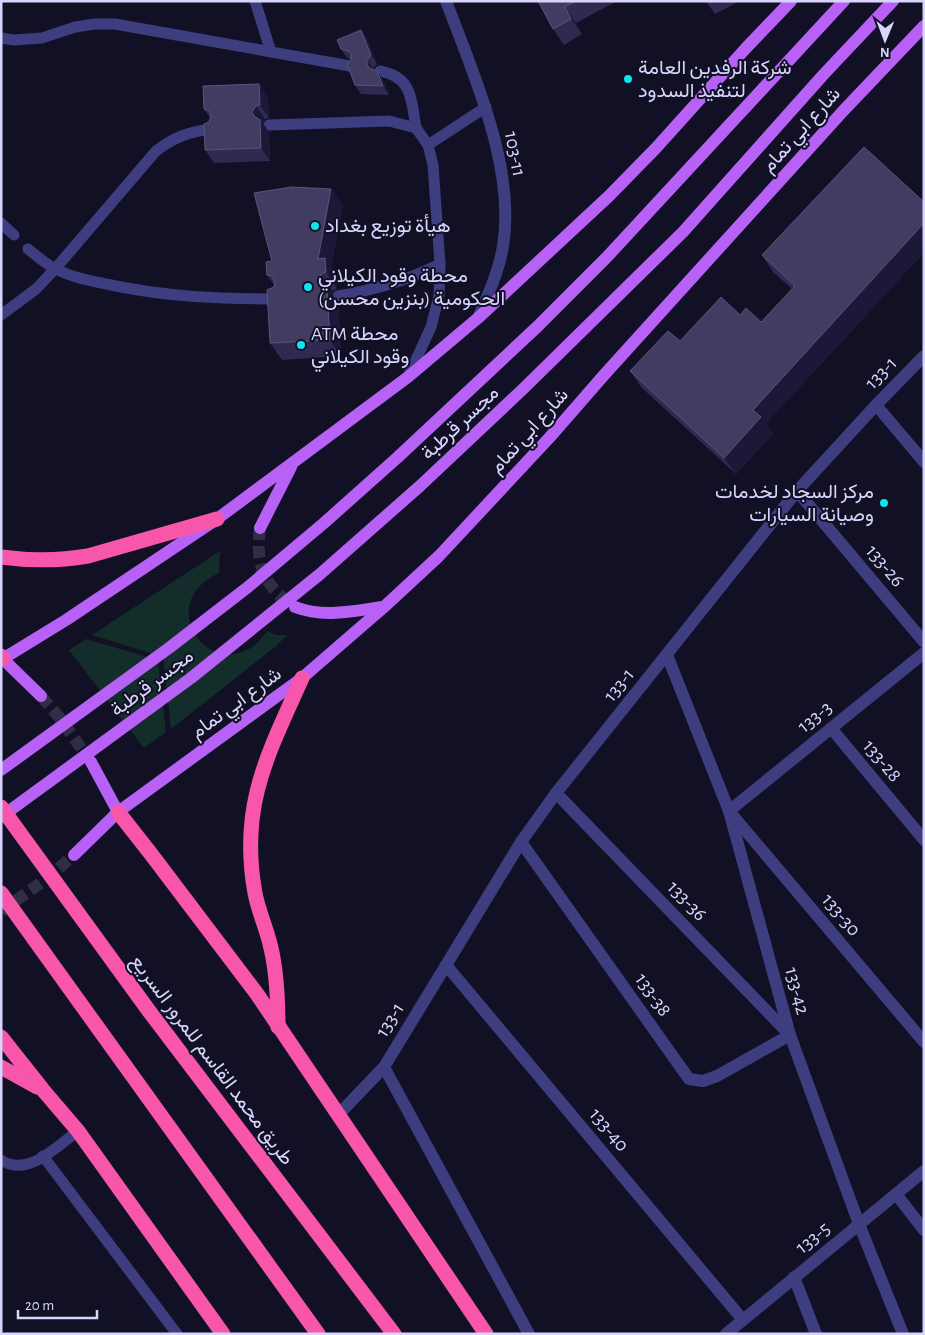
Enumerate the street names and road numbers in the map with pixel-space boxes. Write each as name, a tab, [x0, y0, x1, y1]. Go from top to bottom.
street label: شارع ابي تمام	[758, 84, 849, 180]
street label: 103-11	[501, 130, 529, 178]
street label: 133-1	[861, 353, 901, 393]
street label: مجسر قرطبة	[417, 382, 504, 465]
street label: شارع ابي تمام	[486, 385, 577, 481]
street label: 133-26	[862, 541, 908, 591]
street label: مجسر قرطبة	[107, 646, 198, 722]
street label: شارع ابي تمام	[187, 663, 289, 747]
street label: 133-1	[600, 665, 638, 705]
street label: 133-3	[794, 697, 836, 737]
street label: 133-28	[859, 736, 905, 786]
street label: 133-36	[663, 877, 711, 925]
street label: 133-30	[818, 890, 864, 940]
street label: طريق محمد القاسم للمرور السريع	[124, 951, 297, 1170]
street label: 133-42	[781, 965, 813, 1017]
street label: 133-38	[631, 970, 675, 1020]
street label: 133-1	[372, 999, 408, 1041]
street label: 133-40	[585, 1105, 633, 1155]
street label: 133-5	[792, 1218, 834, 1258]

